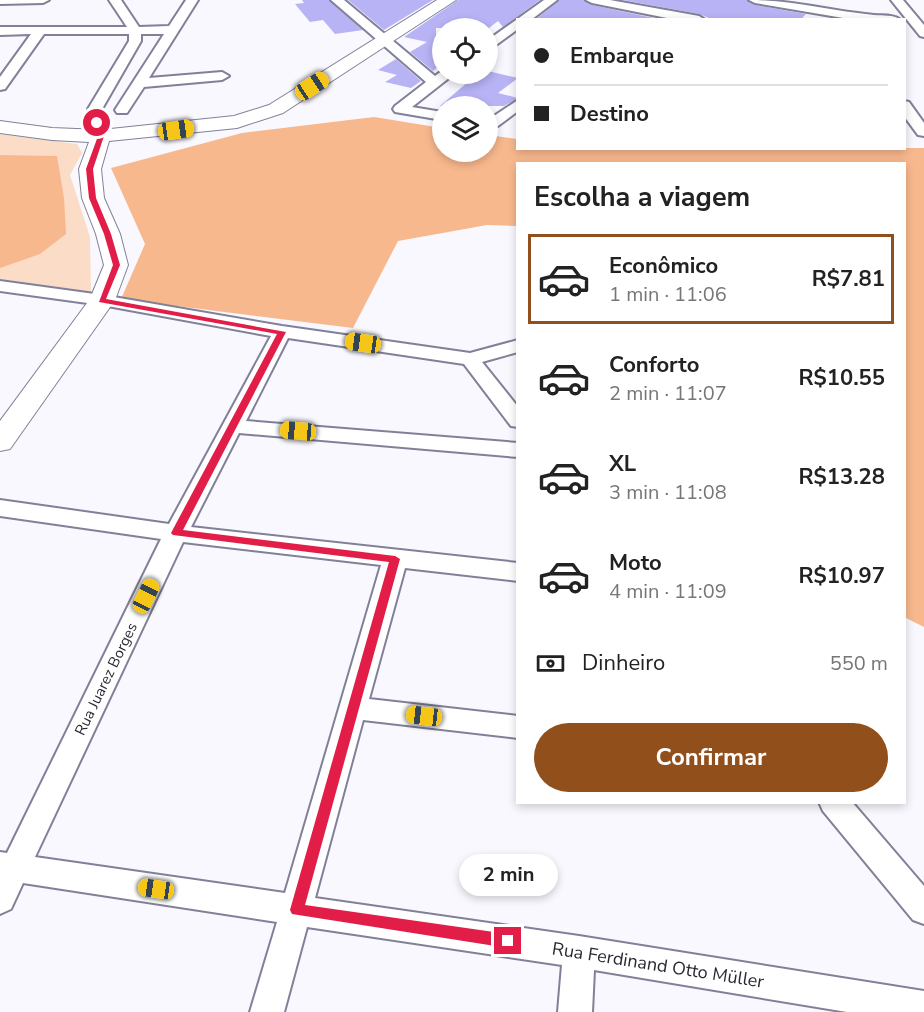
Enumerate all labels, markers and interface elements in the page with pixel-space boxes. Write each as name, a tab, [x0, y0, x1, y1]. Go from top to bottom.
map controls	[432, 18, 498, 162]
button: locate	[432, 18, 498, 84]
text: Embarque	[570, 41, 674, 71]
car	[292, 69, 332, 103]
button: layers	[432, 96, 498, 162]
text: Destino	[570, 99, 649, 129]
route start	[83, 109, 110, 136]
car	[157, 119, 195, 141]
text: Escolha a viagem	[534, 179, 750, 216]
text: Econômico	[609, 251, 718, 281]
icon: car	[537, 252, 591, 306]
text: R$7.81	[812, 264, 885, 294]
text: 1 min · 11:06	[609, 281, 727, 308]
car	[344, 332, 382, 354]
text: Conforto	[609, 350, 699, 380]
icon: car	[537, 351, 591, 405]
text: R$10.55	[798, 363, 885, 393]
text: 2 min · 11:07	[609, 380, 727, 407]
car	[279, 420, 317, 442]
text: XL	[609, 449, 636, 479]
icon: car	[537, 450, 591, 504]
text: R$13.28	[798, 462, 885, 492]
text: 3 min · 11:08	[609, 479, 727, 506]
text: Moto	[609, 548, 662, 578]
icon: car	[537, 549, 591, 603]
text: R$10.97	[798, 561, 885, 591]
car	[130, 576, 162, 616]
text: 4 min · 11:09	[609, 578, 727, 605]
street label: Rua Juarez Borges	[70, 619, 142, 739]
icon: cash	[534, 647, 567, 680]
text: Dinheiro	[582, 648, 665, 678]
text: 550 m	[830, 650, 888, 677]
car	[405, 705, 443, 727]
button: Confirmar	[534, 723, 888, 792]
callout: 2 min	[458, 854, 558, 896]
text: 2 min	[483, 861, 534, 888]
car	[137, 878, 175, 900]
route end	[494, 927, 521, 954]
street label: Rua Ferdinand Otto Müller	[550, 936, 766, 994]

